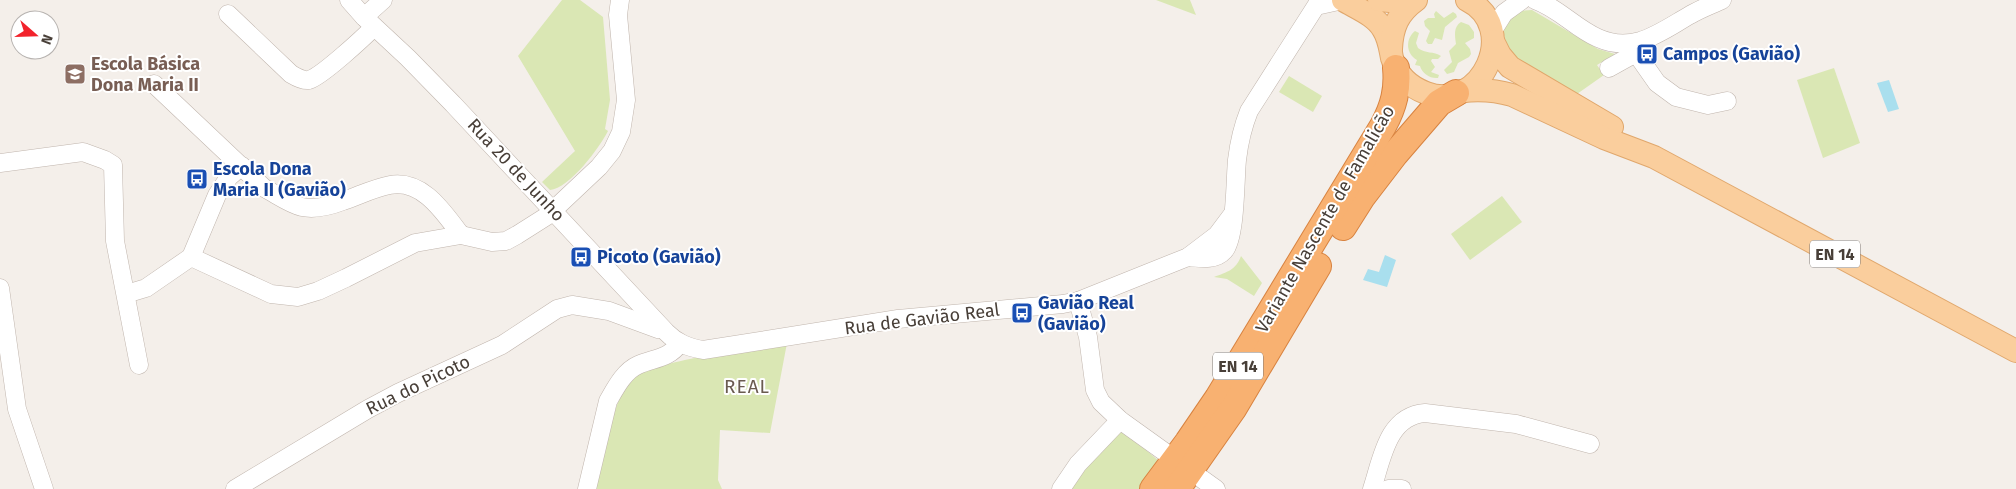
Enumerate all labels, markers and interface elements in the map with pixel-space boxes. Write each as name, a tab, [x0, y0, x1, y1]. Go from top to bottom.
north arrow	[10, 10, 60, 60]
text: N	[37, 32, 56, 47]
bus stop icon: Campos (Gavião)	[1635, 42, 1659, 66]
place label: Campos (Gavião)	[1663, 43, 1800, 65]
place label: Escola Básica Dona Maria II	[91, 53, 200, 96]
school or university icon: Escola Básica Dona Maria II	[63, 62, 87, 86]
street label: Variante Nascente de Famalicão	[1251, 101, 1399, 337]
street label: Rua 20 de Junho	[463, 114, 569, 226]
place label: Escola Dona Maria II (Gavião)	[213, 158, 346, 201]
bus stop icon: Escola Dona Maria II (Gavião)	[185, 167, 209, 191]
road number: EN 14	[1810, 240, 1860, 268]
bus stop icon: Picoto (Gavião)	[569, 245, 593, 269]
place label: Picoto (Gavião)	[597, 246, 721, 268]
place label: Gavião Real (Gavião)	[1038, 292, 1134, 335]
street label: Rua de Gavião Real	[843, 299, 1001, 339]
bus stop icon: Gavião Real (Gavião)	[1010, 301, 1034, 325]
street label: Rua do Picoto	[362, 350, 474, 420]
road number: EN 14	[1213, 352, 1263, 380]
district label: REAL	[724, 375, 770, 398]

